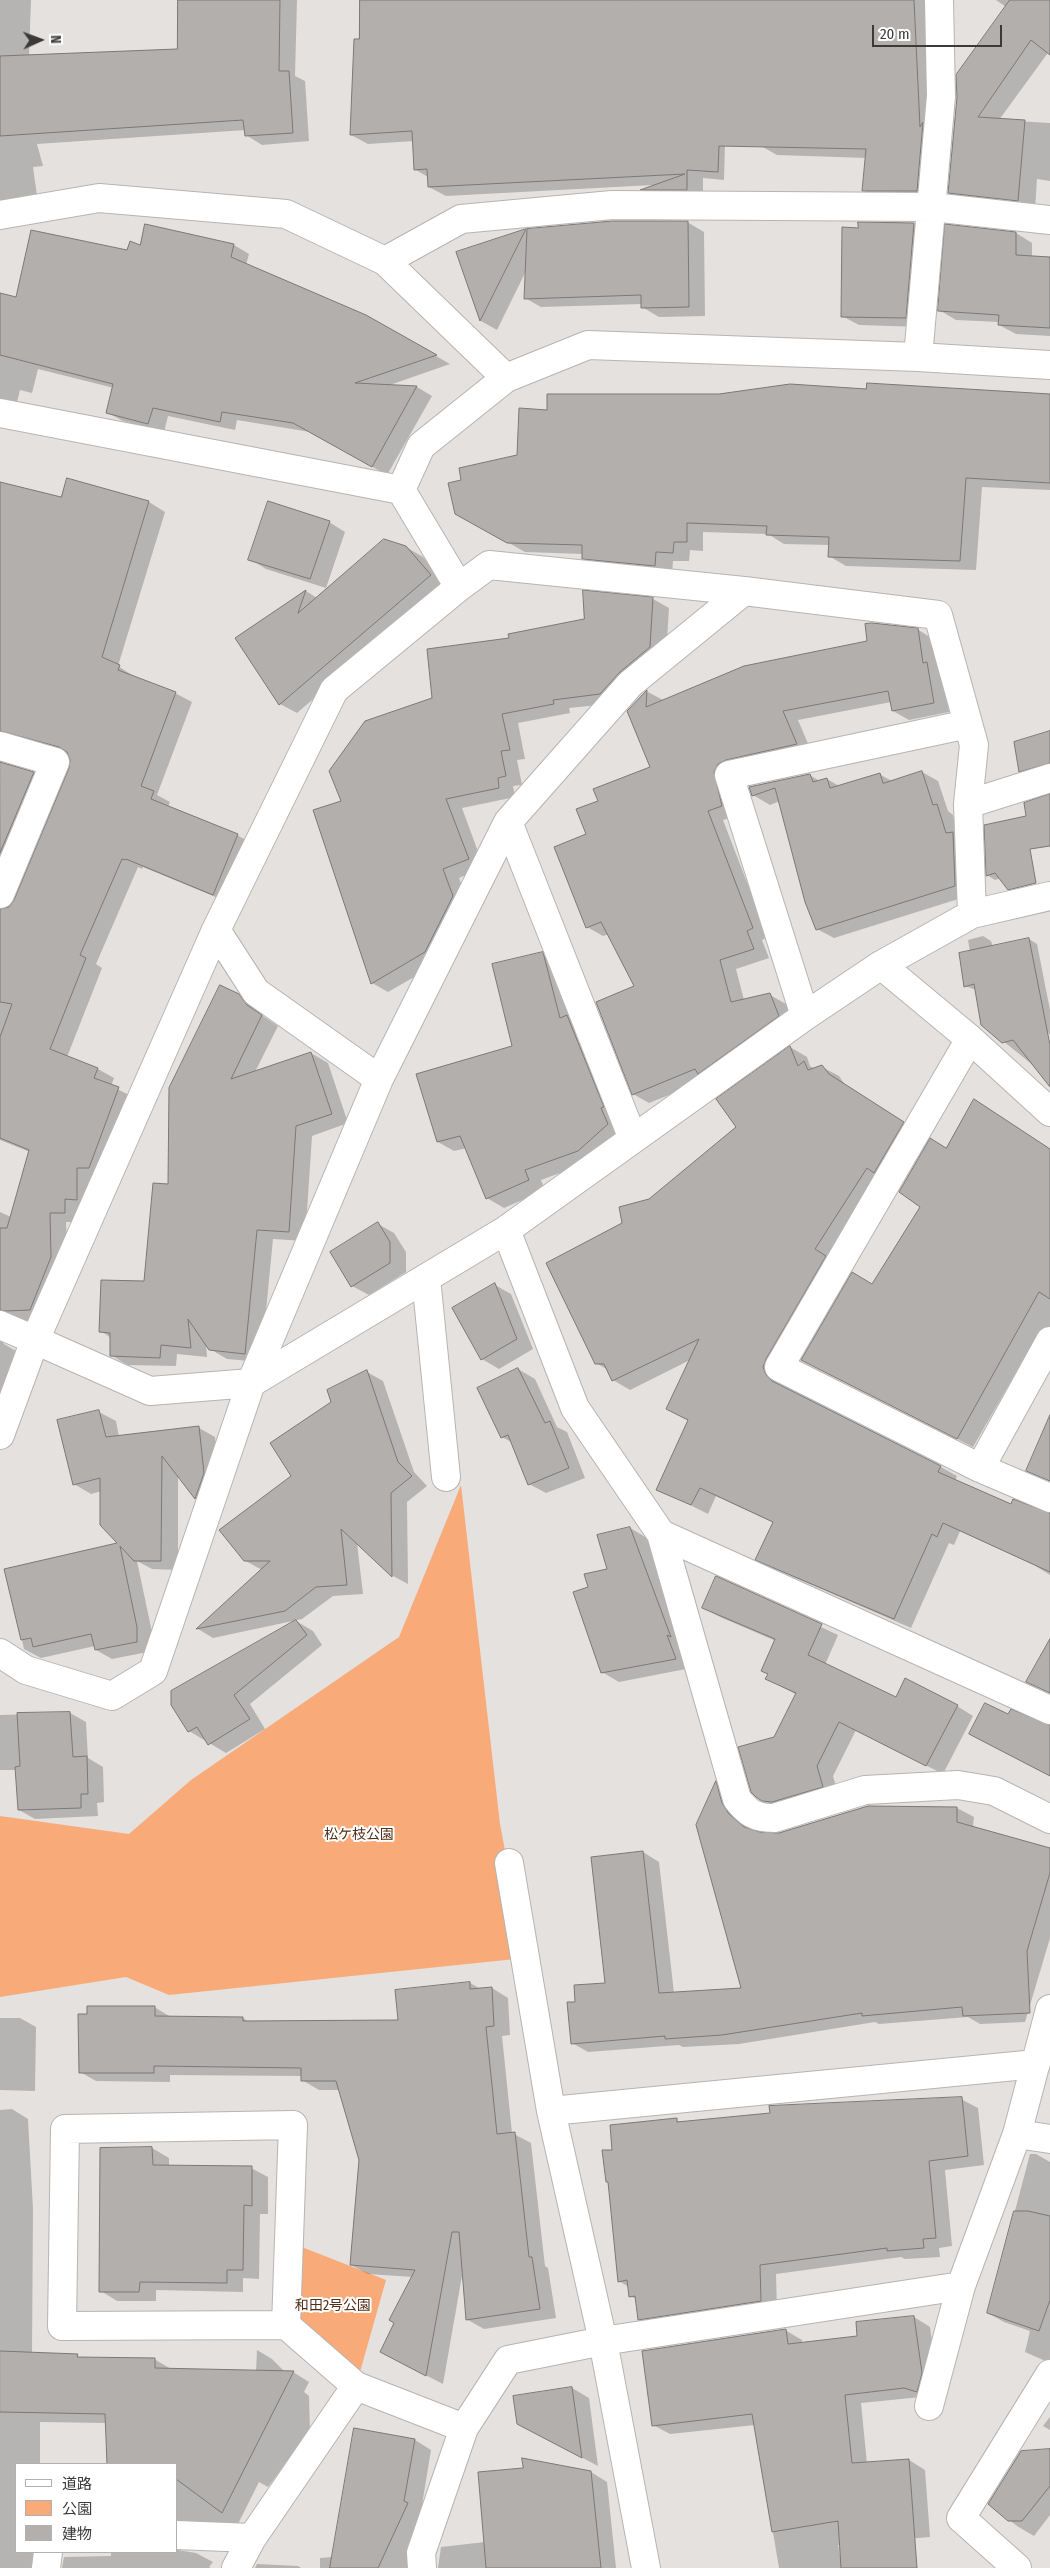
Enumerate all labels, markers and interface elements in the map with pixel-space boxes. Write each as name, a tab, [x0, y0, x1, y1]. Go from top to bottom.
north arrow	[15, 15, 65, 65]
scale bar	[875, 15, 1005, 47]
text: 20 m	[880, 25, 910, 43]
text: N	[47, 35, 64, 44]
park label: 松ケ枝公園	[324, 1827, 394, 1843]
park label: 和田2号公園	[295, 2298, 371, 2314]
legend	[15, 2463, 178, 2553]
text: 道路	[62, 2475, 92, 2493]
text: 公園	[62, 2500, 92, 2518]
text: 建物	[62, 2525, 92, 2543]

